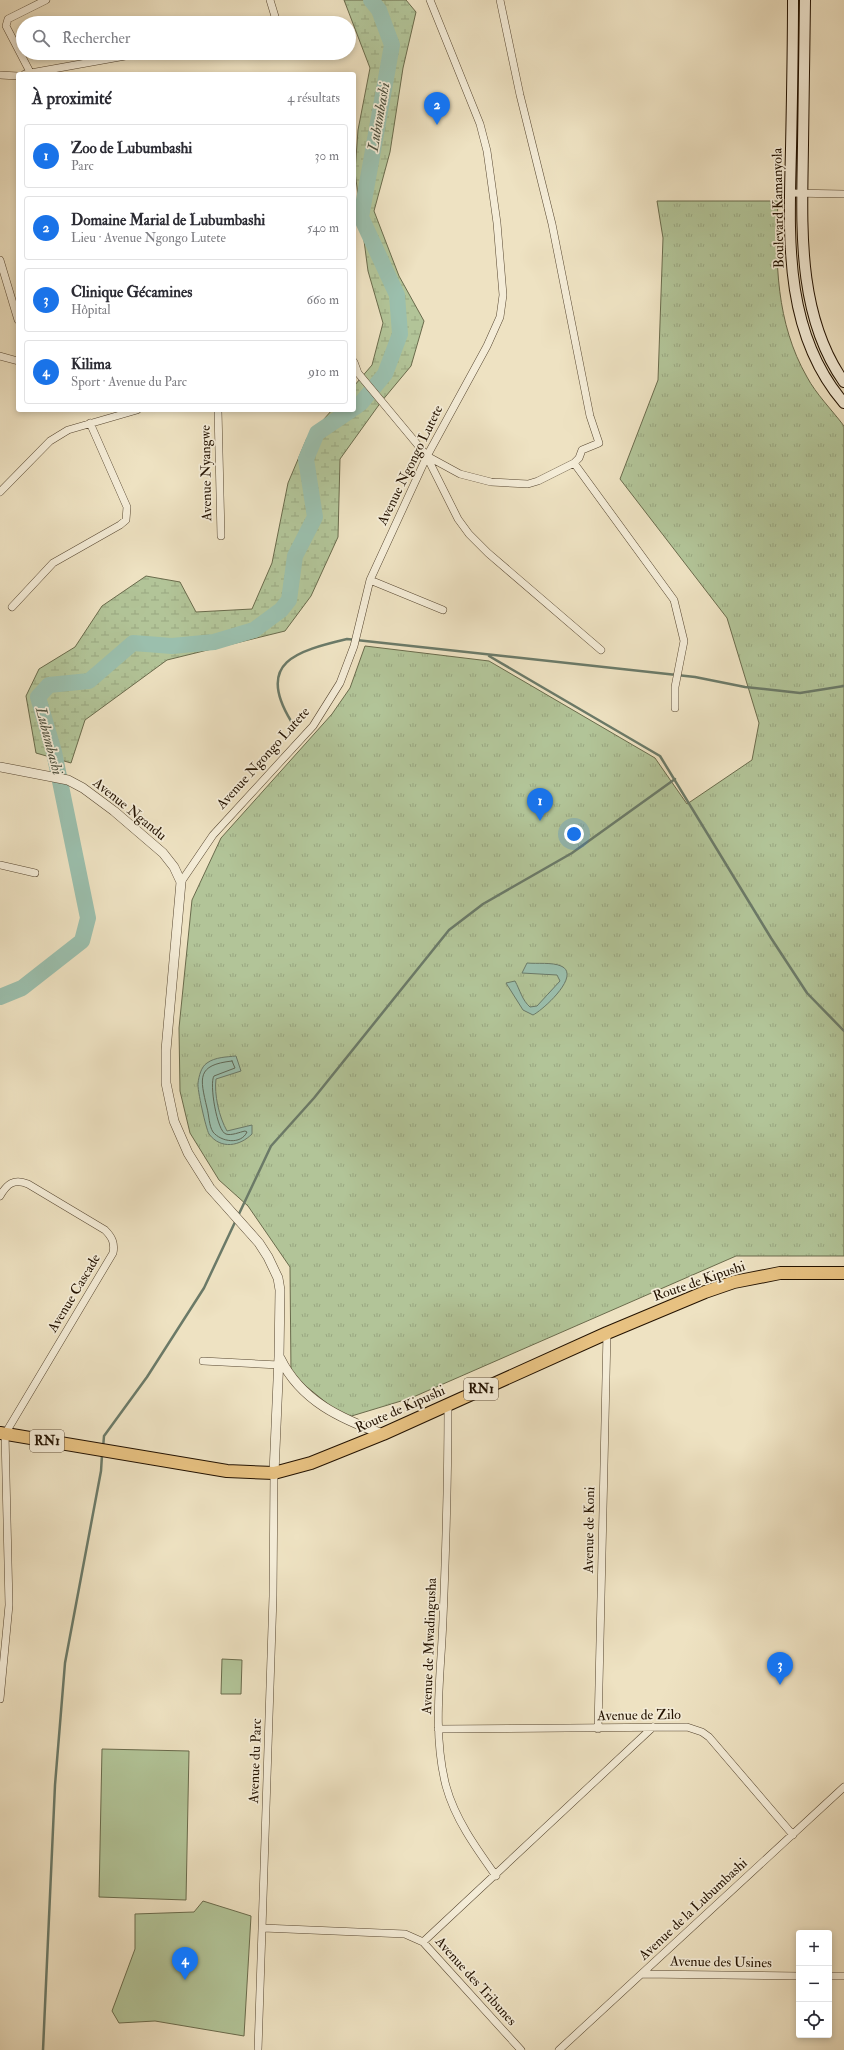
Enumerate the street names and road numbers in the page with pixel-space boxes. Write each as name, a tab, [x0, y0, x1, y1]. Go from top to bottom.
street label: Boulevard Kamanyola	[768, 147, 789, 268]
street label: Avenue Ngongo Lutete	[373, 402, 446, 529]
street label: Avenue Nyangwe	[197, 425, 216, 522]
street label: Avenue Ngongo Lutete	[212, 703, 313, 813]
street label: Avenue Ngandu	[89, 774, 170, 844]
street label: Avenue Cascade	[43, 1251, 104, 1336]
street label: Route de Kipushi	[651, 1257, 748, 1306]
road number: RN1	[464, 1378, 498, 1400]
street label: Route de Kipushi	[352, 1382, 448, 1437]
road number: RN1	[30, 1430, 64, 1452]
street label: Avenue de Koni	[580, 1486, 598, 1574]
street label: Avenue de Mwadingusha	[418, 1577, 440, 1716]
street label: Avenue de Zilo	[596, 1706, 681, 1724]
street label: Avenue du Parc	[245, 1718, 265, 1805]
street label: Avenue de la Lubumbashi	[634, 1854, 751, 1964]
street label: Avenue des Tribunes	[431, 1932, 520, 2029]
street label: Avenue des Usines	[669, 1953, 772, 1971]

